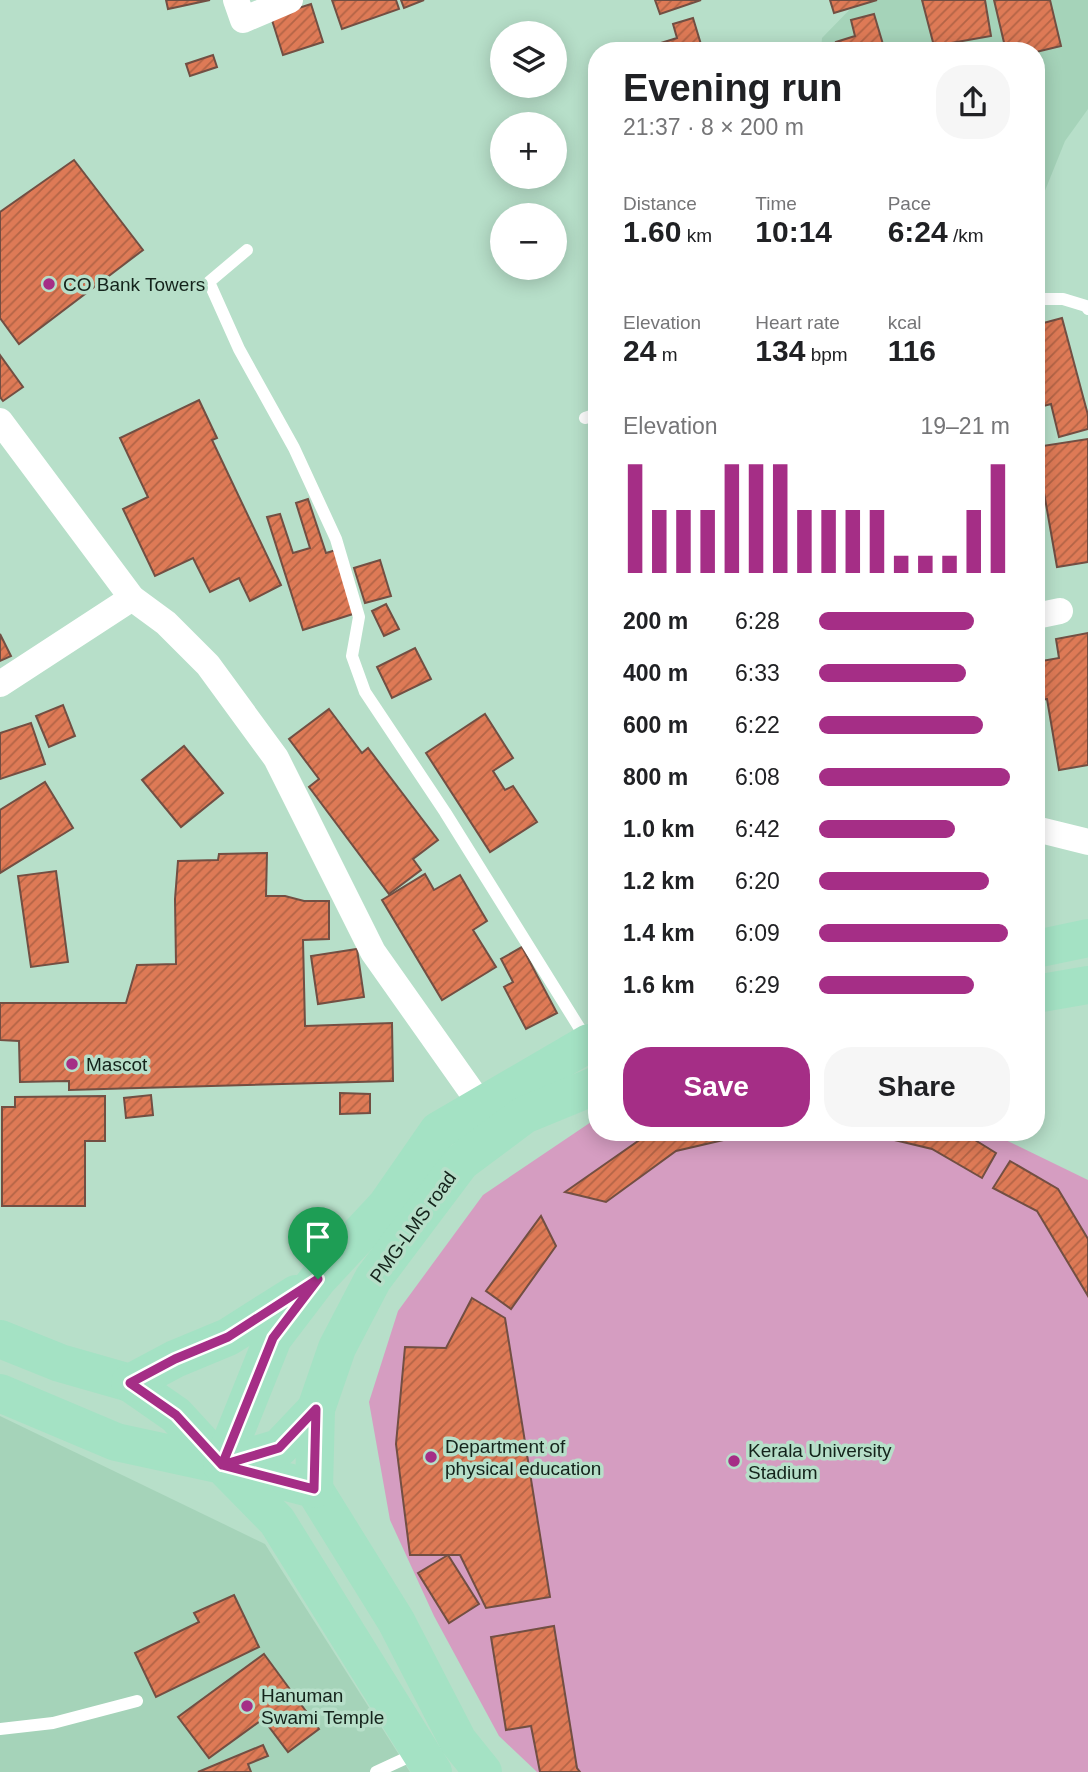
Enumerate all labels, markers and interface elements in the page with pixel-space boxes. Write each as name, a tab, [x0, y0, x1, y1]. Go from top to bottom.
map controls	[490, 21, 567, 280]
button: layers	[490, 21, 567, 98]
button: share	[936, 65, 1010, 139]
text: Evening run	[623, 67, 843, 109]
button: +	[490, 112, 567, 189]
text: 21:37 · 8 × 200 m	[623, 114, 804, 140]
text: Distance	[623, 193, 697, 214]
text: Time	[755, 193, 797, 214]
text: Pace	[888, 193, 931, 214]
button: −	[490, 203, 567, 280]
text: 1.60	[623, 215, 681, 248]
text: 10:14	[755, 215, 832, 248]
text: 6:24	[888, 215, 948, 248]
text: km	[681, 225, 712, 246]
text: /km	[948, 225, 984, 246]
place label: CO Bank Towers	[63, 274, 205, 295]
marker: CO Bank Towers	[41, 276, 57, 292]
text: Elevation	[623, 312, 701, 333]
text: Heart rate	[755, 312, 840, 333]
text: kcal	[888, 312, 921, 333]
text: 24	[623, 334, 656, 367]
text: 134	[755, 334, 805, 367]
text: 116	[888, 334, 936, 367]
text: m	[656, 344, 677, 365]
text: bpm	[805, 344, 848, 365]
text: Elevation	[623, 413, 718, 439]
text: 19–21 m	[920, 413, 1010, 439]
text: 200 m	[623, 608, 688, 634]
text: 6:28	[735, 608, 780, 634]
text: 400 m	[623, 660, 688, 686]
text: 6:33	[735, 660, 780, 686]
text: 600 m	[623, 712, 688, 738]
text: 6:22	[735, 712, 780, 738]
text: 800 m	[623, 764, 688, 790]
text: 6:08	[735, 764, 780, 790]
text: 1.0 km	[623, 816, 695, 842]
text: 6:42	[735, 816, 780, 842]
text: 1.2 km	[623, 868, 695, 894]
text: 6:20	[735, 868, 780, 894]
text: 1.4 km	[623, 920, 695, 946]
text: 6:09	[735, 920, 780, 946]
text: 1.6 km	[623, 972, 695, 998]
text: 6:29	[735, 972, 780, 998]
button: Save	[623, 1047, 810, 1127]
button: Share	[824, 1047, 1010, 1127]
place label: Mascot	[86, 1054, 148, 1075]
marker: Mascot	[64, 1056, 80, 1072]
street label: PMG-LMS road	[366, 1167, 460, 1287]
pin	[288, 1207, 348, 1279]
icon: arrive	[299, 1218, 337, 1256]
place label: Department of physical education	[445, 1436, 601, 1479]
place label: Kerala University Stadium	[748, 1440, 892, 1483]
marker: Department of physical education	[423, 1449, 439, 1465]
marker: Kerala University Stadium	[726, 1453, 742, 1469]
place label: Hanuman Swami Temple	[261, 1685, 384, 1728]
marker: Hanuman Swami Temple	[239, 1698, 255, 1714]

